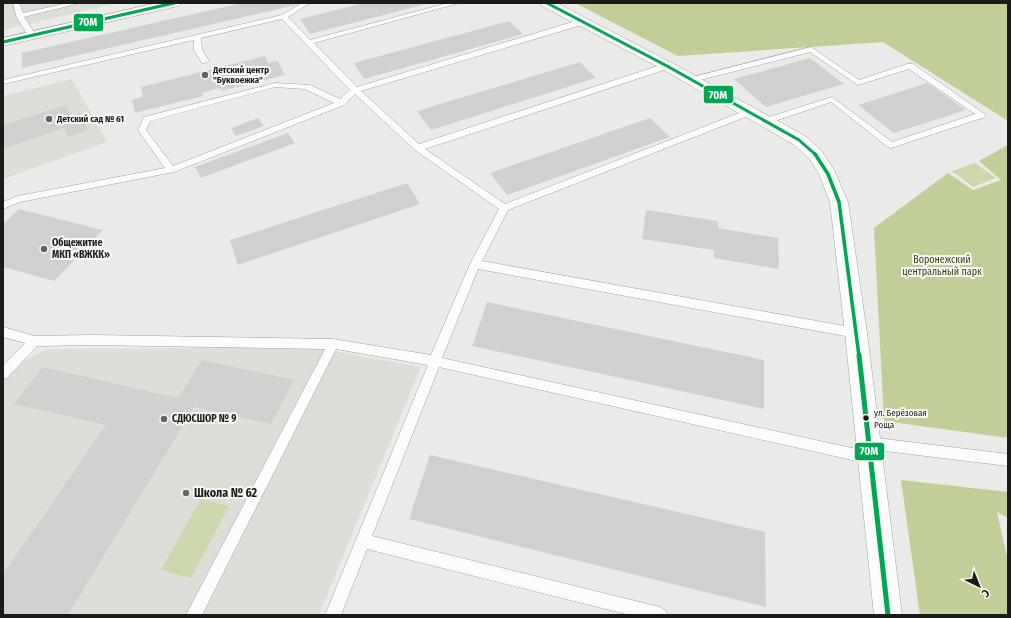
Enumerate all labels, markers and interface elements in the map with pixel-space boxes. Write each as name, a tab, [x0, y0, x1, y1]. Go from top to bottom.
line badge: 70М	[73, 13, 104, 32]
text: 70М	[79, 16, 97, 29]
place label: Детский центр "Буквоежка"	[212, 65, 269, 85]
marker: Детский центр "Буквоежка"	[200, 70, 210, 80]
line badge: 70М	[703, 85, 734, 104]
text: 70М	[709, 89, 727, 102]
marker: Детский сад № 61	[44, 114, 54, 124]
place label: Детский сад № 61	[56, 114, 124, 124]
place label: Общежитие МКП «ВЖКК»	[52, 237, 110, 261]
marker: Общежитие МКП «ВЖКК»	[39, 244, 49, 254]
park label: Воронежский центральный парк	[902, 254, 982, 278]
place label: ул. Берёзовая Роща	[874, 408, 927, 430]
place label: СДЮСШОР № 9	[172, 413, 236, 425]
marker: ул. Берёзовая Роща	[861, 413, 871, 423]
marker: СДЮСШОР № 9	[159, 414, 169, 424]
line badge: 70М	[854, 442, 885, 461]
text: 70М	[860, 445, 878, 458]
place label: Школа № 62	[194, 486, 258, 500]
marker: Школа № 62	[181, 488, 191, 498]
north arrow	[959, 566, 999, 606]
text: С	[979, 586, 992, 600]

